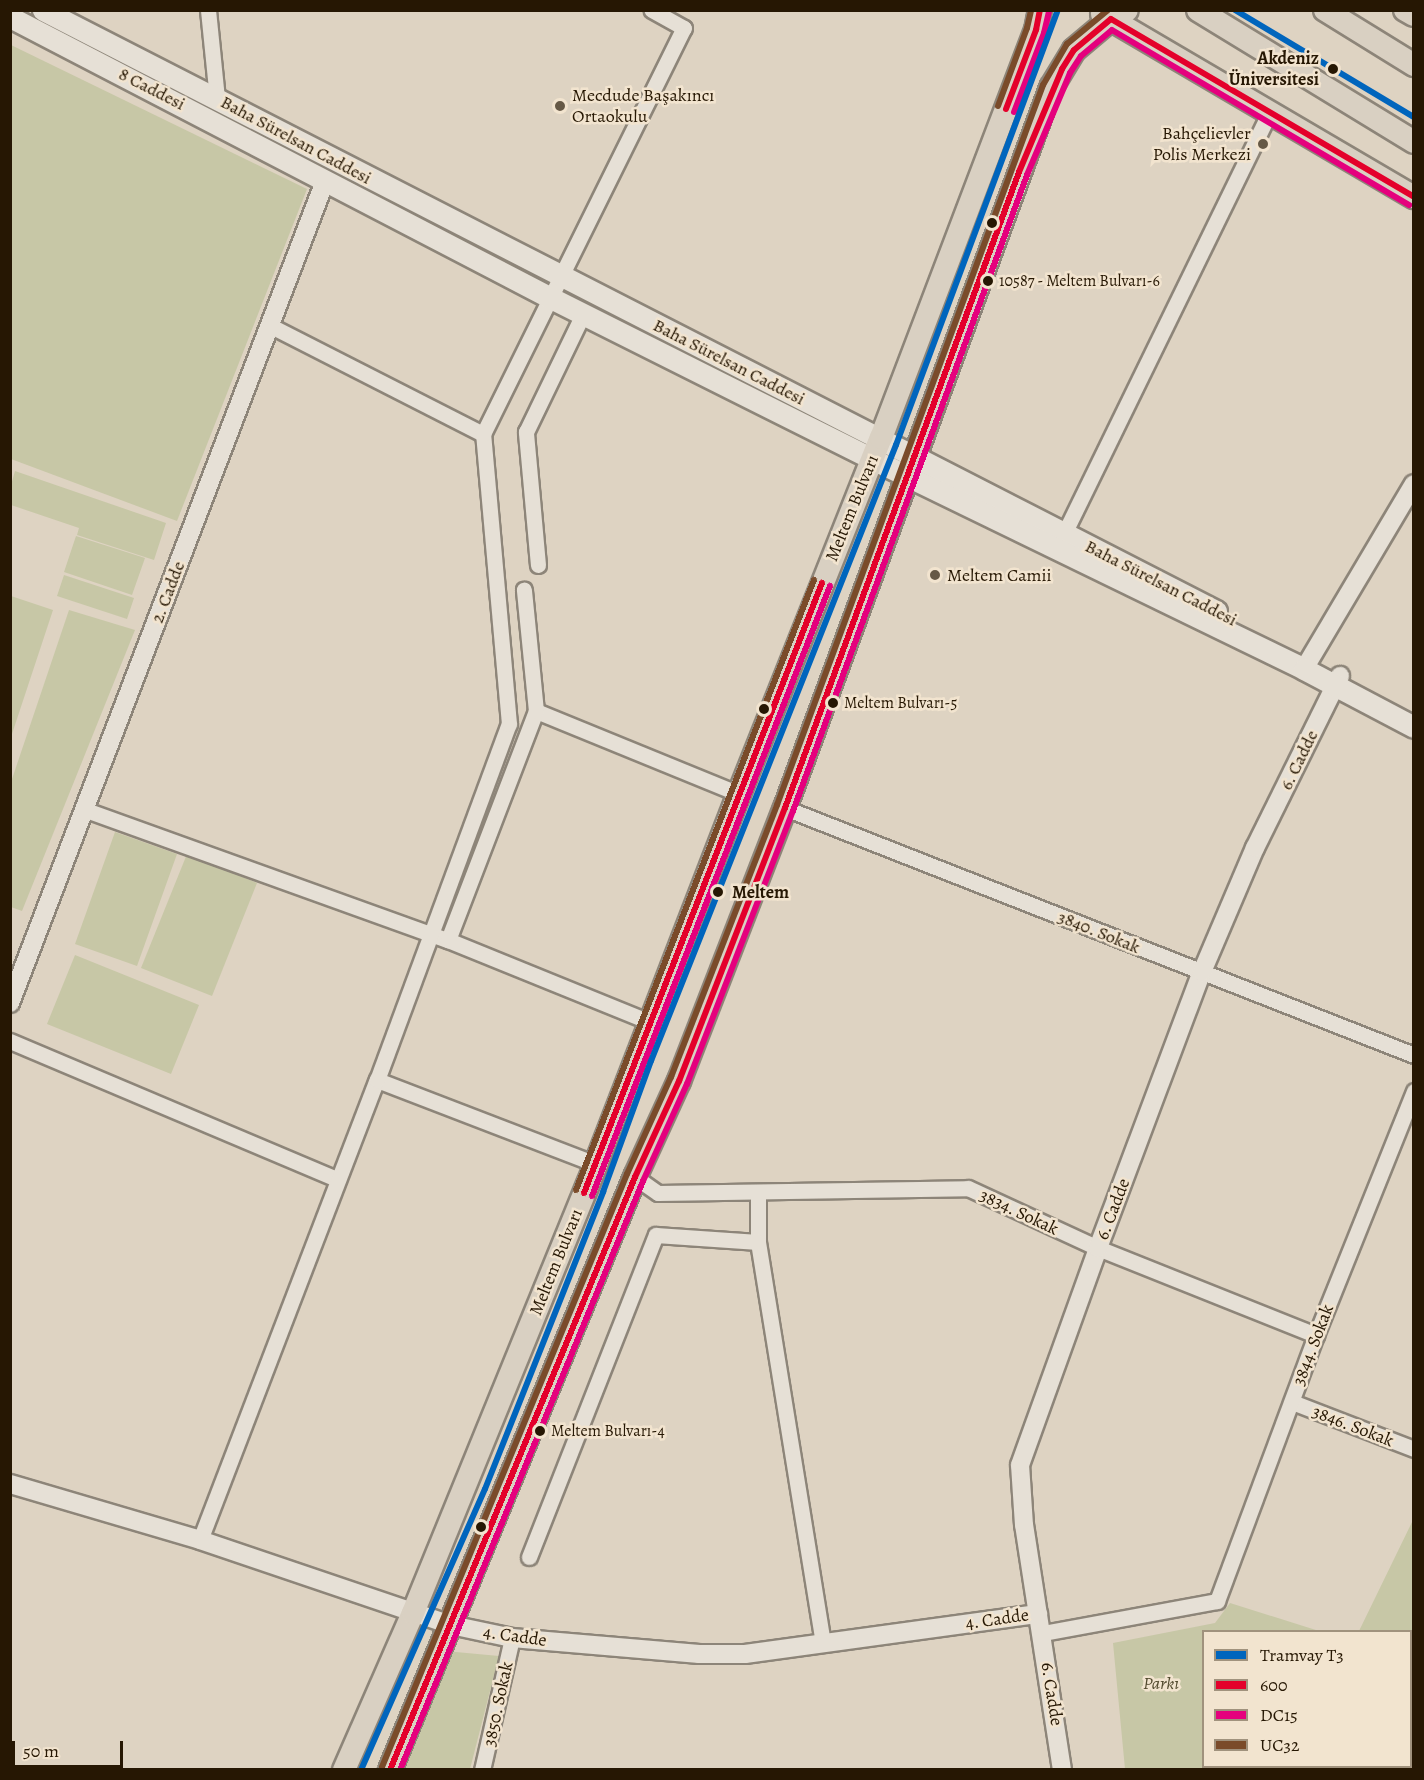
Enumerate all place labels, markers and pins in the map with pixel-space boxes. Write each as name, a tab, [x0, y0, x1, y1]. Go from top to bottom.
place label: Akdeniz Üniversitesi	[1229, 48, 1319, 90]
marker: Akdeniz Üniversitesi	[1324, 60, 1342, 78]
place label: Mecdude Başakıncı Ortaokulu	[572, 85, 714, 128]
marker: Mecdude Başakıncı Ortaokulu	[553, 99, 567, 113]
place label: Bahçelievler Polis Merkezi	[1153, 123, 1251, 166]
marker: Bahçelievler Polis Merkezi	[1256, 137, 1270, 151]
unlabelled marker	[986, 217, 998, 229]
place label: 10587 - Meltem Bulvarı-6	[999, 271, 1161, 291]
marker: 10587 - Meltem Bulvarı-6	[982, 275, 994, 287]
place label: Meltem Camii	[947, 564, 1052, 586]
marker: Meltem Camii	[928, 568, 942, 582]
place label: Meltem Bulvarı-5	[844, 693, 957, 713]
marker: Meltem Bulvarı-5	[827, 697, 839, 709]
unlabelled marker	[758, 703, 770, 715]
place label: Meltem	[732, 881, 789, 903]
marker: Meltem	[709, 883, 727, 901]
place label: Meltem Bulvarı-4	[551, 1421, 665, 1441]
marker: Meltem Bulvarı-4	[534, 1425, 546, 1437]
unlabelled marker	[475, 1521, 487, 1533]

